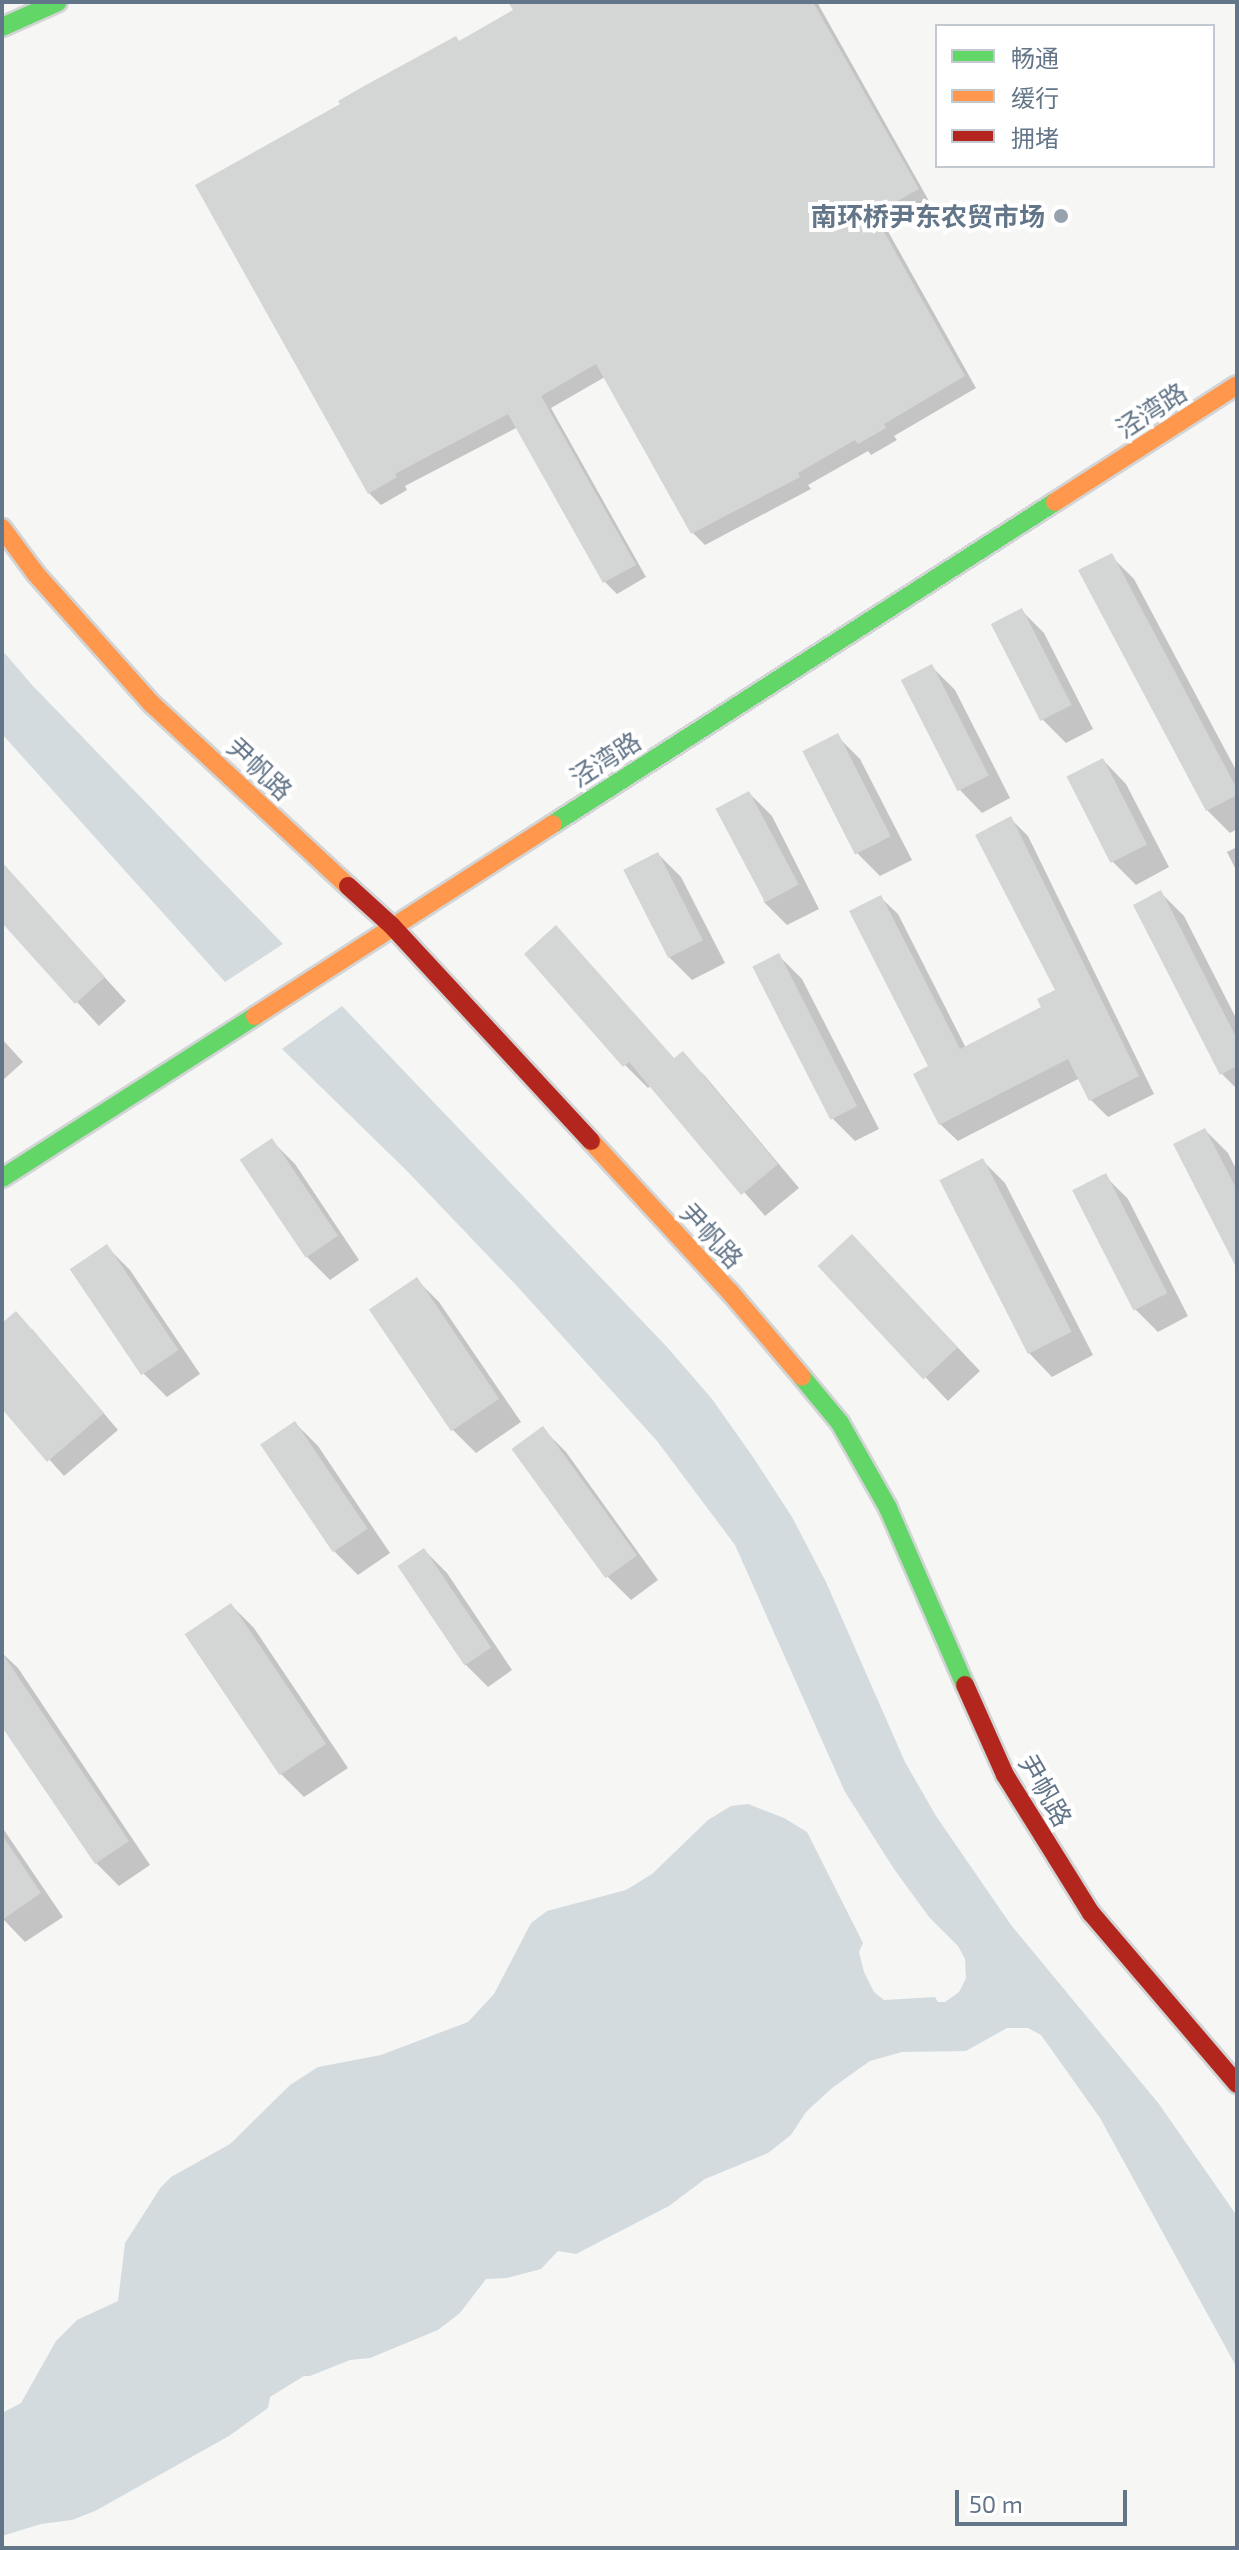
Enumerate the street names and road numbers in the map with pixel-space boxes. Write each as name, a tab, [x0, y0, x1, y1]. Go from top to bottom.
street label: 泾湾路	[1110, 376, 1192, 444]
street label: 泾湾路	[564, 725, 646, 793]
street label: 尹帆路	[221, 730, 299, 806]
street label: 尹帆路	[674, 1196, 750, 1274]
street label: 尹帆路	[1013, 1748, 1079, 1832]

